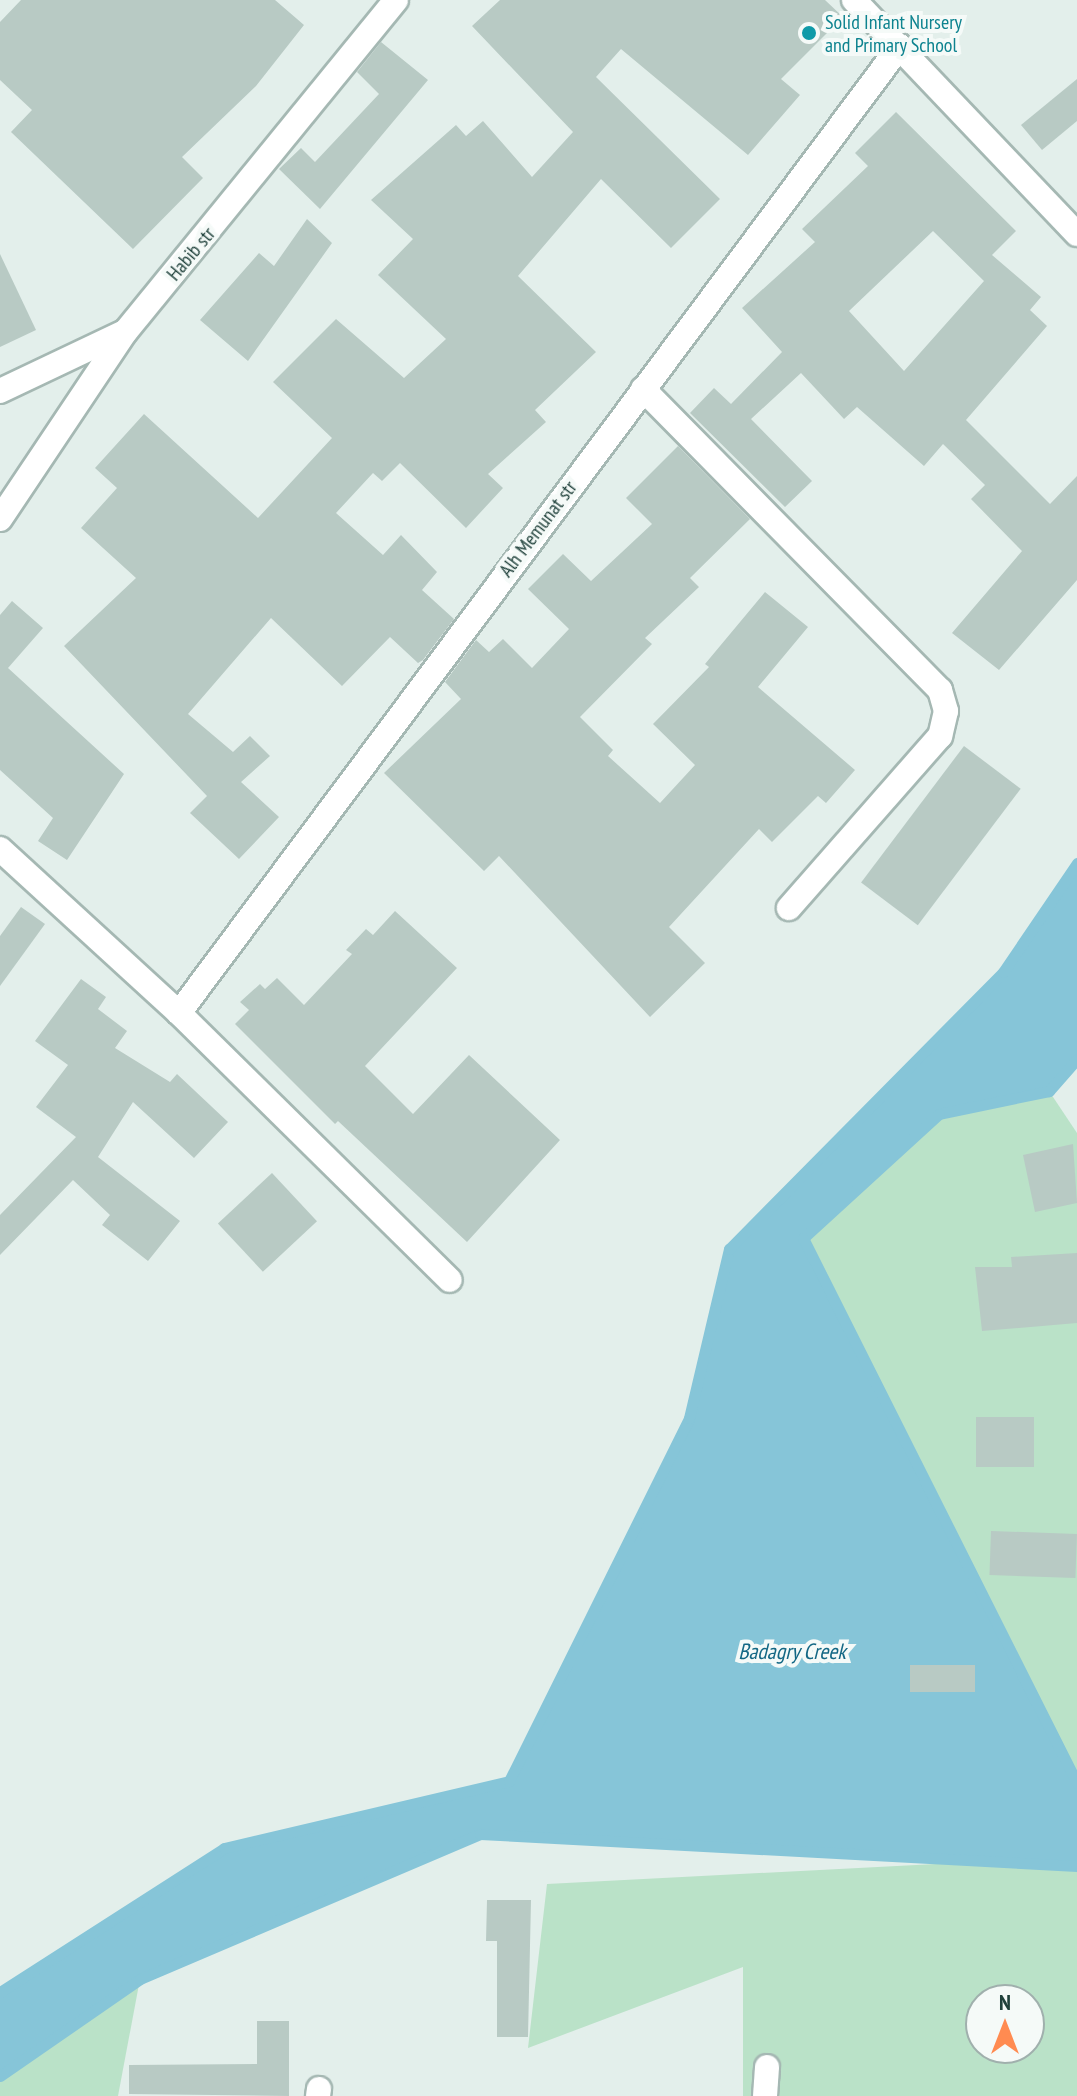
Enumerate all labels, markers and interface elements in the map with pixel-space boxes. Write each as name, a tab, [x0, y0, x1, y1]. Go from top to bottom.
place label: Solid Infant Nursery and Primary School	[825, 10, 962, 57]
marker: Solid Infant Nursery and Primary School	[800, 24, 818, 42]
street label: Habib str	[162, 222, 220, 286]
street label: Alh Memunat str	[494, 476, 582, 582]
water label: Badagry Creek	[738, 1639, 846, 1665]
north arrow	[965, 1984, 1045, 2064]
text: N	[999, 1988, 1011, 2016]

